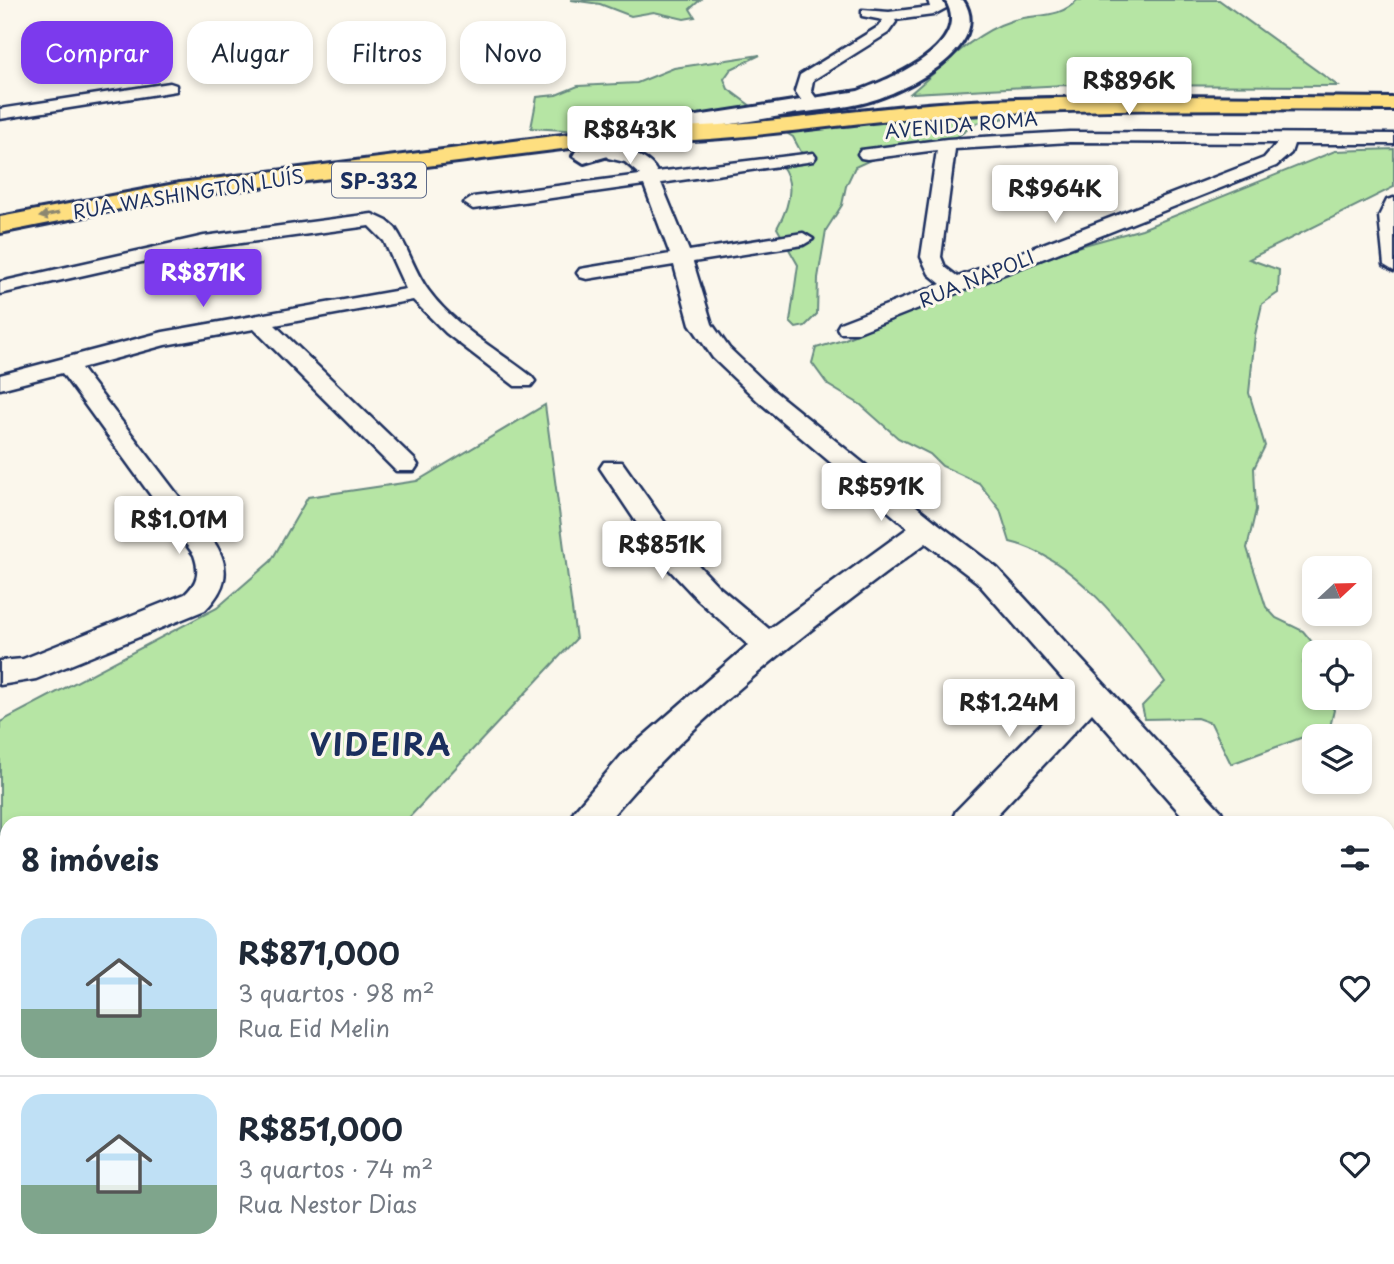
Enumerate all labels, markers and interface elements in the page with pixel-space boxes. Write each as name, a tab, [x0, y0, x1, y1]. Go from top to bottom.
chip: Comprar	[21, 21, 173, 84]
chip: Alugar	[187, 21, 313, 84]
chip: Filtros	[327, 21, 446, 84]
chip: Novo	[460, 21, 566, 84]
pin: R$896K	[1072, 58, 1186, 117]
text: R$896K	[1083, 62, 1175, 97]
street label: AVENIDA ROMA	[883, 103, 1039, 145]
pin: R$843K	[573, 106, 687, 166]
text: R$843K	[583, 111, 677, 146]
street label: RUA WASHINGTON LUÍS	[71, 161, 305, 225]
road number: SP-332	[332, 162, 426, 198]
pin: R$964K	[998, 166, 1112, 225]
text: R$964K	[1008, 170, 1102, 205]
one-way arrow	[38, 209, 60, 220]
street label: RUA NAPOLI	[914, 242, 1038, 314]
pin: R$871K	[146, 250, 260, 309]
text: R$871K	[161, 254, 245, 289]
pin: R$591K	[824, 463, 938, 523]
text: R$591K	[838, 468, 924, 503]
pin: R$1.01M	[114, 496, 244, 556]
text: R$1.01M	[130, 501, 228, 536]
pin: R$851K	[605, 522, 719, 581]
text: R$851K	[618, 526, 706, 561]
north arrow	[1302, 556, 1372, 626]
map controls	[1302, 556, 1372, 794]
button: locate	[1302, 640, 1372, 710]
pin: R$1.24M	[944, 680, 1074, 739]
text: R$1.24M	[959, 684, 1059, 719]
district label: VIDEIRA	[310, 721, 452, 766]
button: layers	[1302, 724, 1372, 794]
text: 8 imóveis	[21, 836, 159, 881]
icon: filters	[1336, 839, 1374, 877]
text: R$871,000	[238, 930, 400, 975]
icon: home	[77, 946, 161, 1030]
icon: heart	[1336, 969, 1374, 1007]
text: 3 quartos · 98 m²	[238, 975, 435, 1010]
text: Rua Eid Melin	[238, 1010, 390, 1045]
text: R$851,000	[238, 1106, 403, 1151]
icon: home	[77, 1122, 161, 1206]
icon: heart	[1336, 1145, 1374, 1183]
text: 3 quartos · 74 m²	[238, 1151, 433, 1186]
text: Rua Nestor Dias	[238, 1186, 417, 1221]

